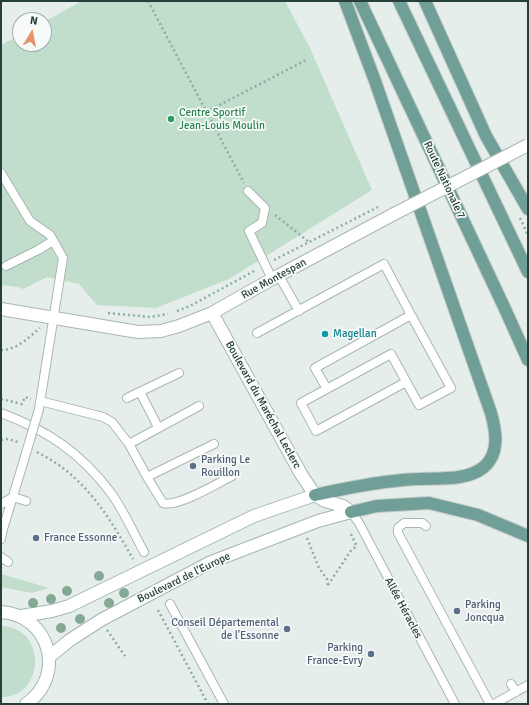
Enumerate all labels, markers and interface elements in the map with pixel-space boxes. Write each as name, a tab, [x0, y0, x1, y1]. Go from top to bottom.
north arrow	[12, 12, 52, 52]
text: N	[29, 14, 39, 28]
place label: Centre Sportif Jean-Louis Moulin	[179, 106, 265, 132]
marker: Centre Sportif Jean-Louis Moulin	[166, 114, 176, 124]
street label: Route Nationale 7	[420, 139, 468, 221]
street label: Rue Montespan	[239, 256, 309, 302]
place label: Magellan	[333, 327, 377, 341]
marker: Magellan	[320, 329, 330, 339]
street label: Boulevard du Maréchal Leclerc	[222, 339, 304, 471]
place label: Parking Le Rouillon	[201, 453, 250, 479]
marker: Parking Le Rouillon	[188, 461, 198, 471]
place label: France Essonne	[44, 531, 117, 545]
marker: France Essonne	[31, 533, 41, 543]
street label: Boulevard de l'Europe	[135, 550, 233, 606]
street label: Allée Héracles	[381, 575, 425, 641]
place label: Parking Joncqua	[465, 598, 504, 624]
marker: Parking Joncqua	[452, 606, 462, 616]
place label: Conseil Départemental de l'Essonne	[171, 616, 279, 642]
marker: Conseil Départemental de l'Essonne	[282, 624, 292, 634]
place label: Parking France-Evry	[307, 641, 363, 667]
marker: Parking France-Evry	[366, 649, 376, 659]

